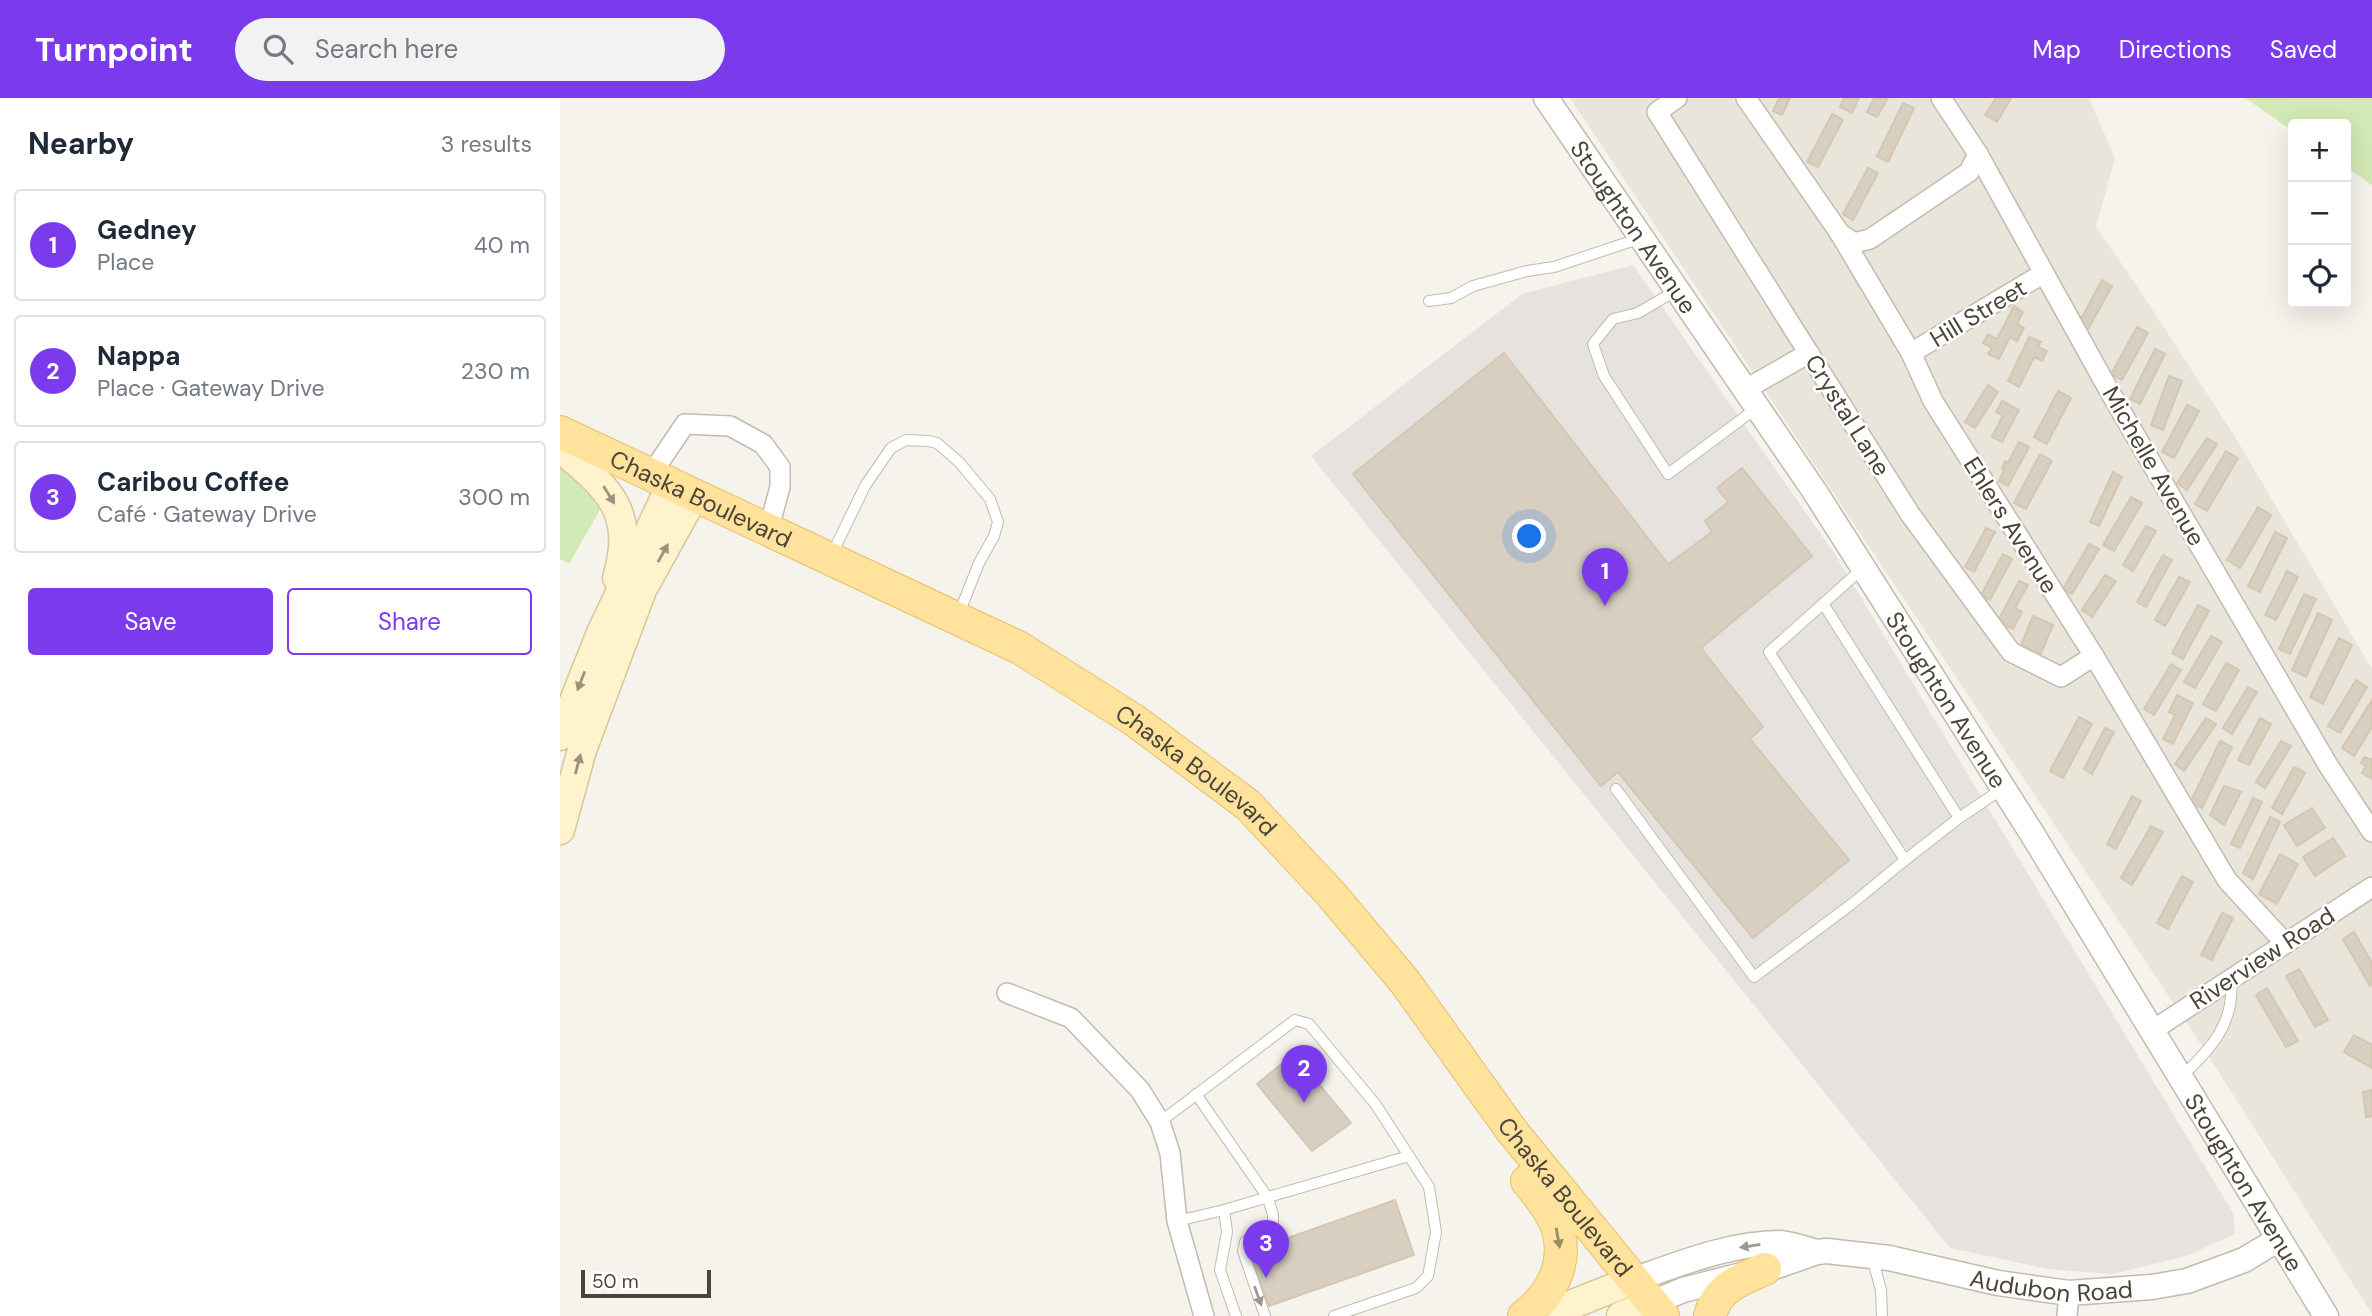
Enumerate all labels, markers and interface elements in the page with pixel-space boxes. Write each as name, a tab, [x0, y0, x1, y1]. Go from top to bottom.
search box	[235, 18, 725, 81]
text: Turnpoint	[35, 28, 193, 71]
icon: search	[259, 30, 297, 68]
text: Search here	[315, 32, 458, 66]
text: Map	[2033, 34, 2081, 65]
text: Directions	[2119, 34, 2232, 65]
text: Saved	[2270, 34, 2337, 65]
map controls	[2288, 119, 2351, 308]
button: +	[2288, 119, 2351, 182]
text: Nearby	[28, 124, 134, 163]
text: 3 results	[441, 129, 532, 159]
street label: Stoughton Avenue	[1564, 134, 1704, 320]
button: −	[2288, 182, 2351, 245]
text: Gedney	[97, 213, 197, 247]
text: 1	[49, 230, 57, 260]
text: 40 m	[474, 230, 530, 260]
button: locate	[2288, 245, 2351, 308]
text: Place	[97, 247, 154, 277]
street label: Hill Street	[1924, 272, 2032, 354]
text: Nappa	[97, 339, 181, 373]
street label: Crystal Lane	[1798, 348, 1898, 482]
text: 2	[46, 356, 60, 386]
text: 230 m	[461, 356, 530, 386]
text: Place · Gateway Drive	[97, 373, 325, 403]
street label: Michelle Avenue	[2096, 381, 2212, 551]
street label: Chaska Boulevard	[605, 442, 797, 554]
street label: Ehlers Avenue	[1957, 451, 2065, 599]
text: Caribou Coffee	[97, 465, 289, 499]
text: 3	[46, 482, 60, 512]
text: 300 m	[458, 482, 530, 512]
one-way arrow	[602, 485, 615, 505]
text: Café · Gateway Drive	[97, 499, 317, 529]
your location	[1512, 519, 1546, 553]
one-way arrow	[657, 544, 669, 563]
pin: 1	[1582, 548, 1628, 606]
button: Save	[28, 588, 273, 655]
button: Share	[287, 588, 532, 655]
street label: Stoughton Avenue	[1879, 605, 2014, 794]
one-way arrow	[575, 670, 586, 691]
street label: Chaska Boulevard	[1110, 697, 1284, 842]
one-way arrow	[573, 753, 584, 775]
street label: Riverview Road	[2184, 900, 2340, 1016]
pin: 2	[1281, 1045, 1327, 1103]
street label: Stoughton Avenue	[2178, 1087, 2311, 1277]
street label: Chaska Boulevard	[1491, 1111, 1640, 1283]
pin: 3	[1243, 1220, 1289, 1278]
one-way arrow	[1553, 1227, 1564, 1249]
one-way arrow	[1739, 1241, 1761, 1252]
street label: Audubon Road	[1967, 1262, 2134, 1309]
scale bar	[581, 1267, 710, 1299]
text: 50 m	[592, 1269, 639, 1294]
one-way arrow	[1252, 1285, 1263, 1306]

